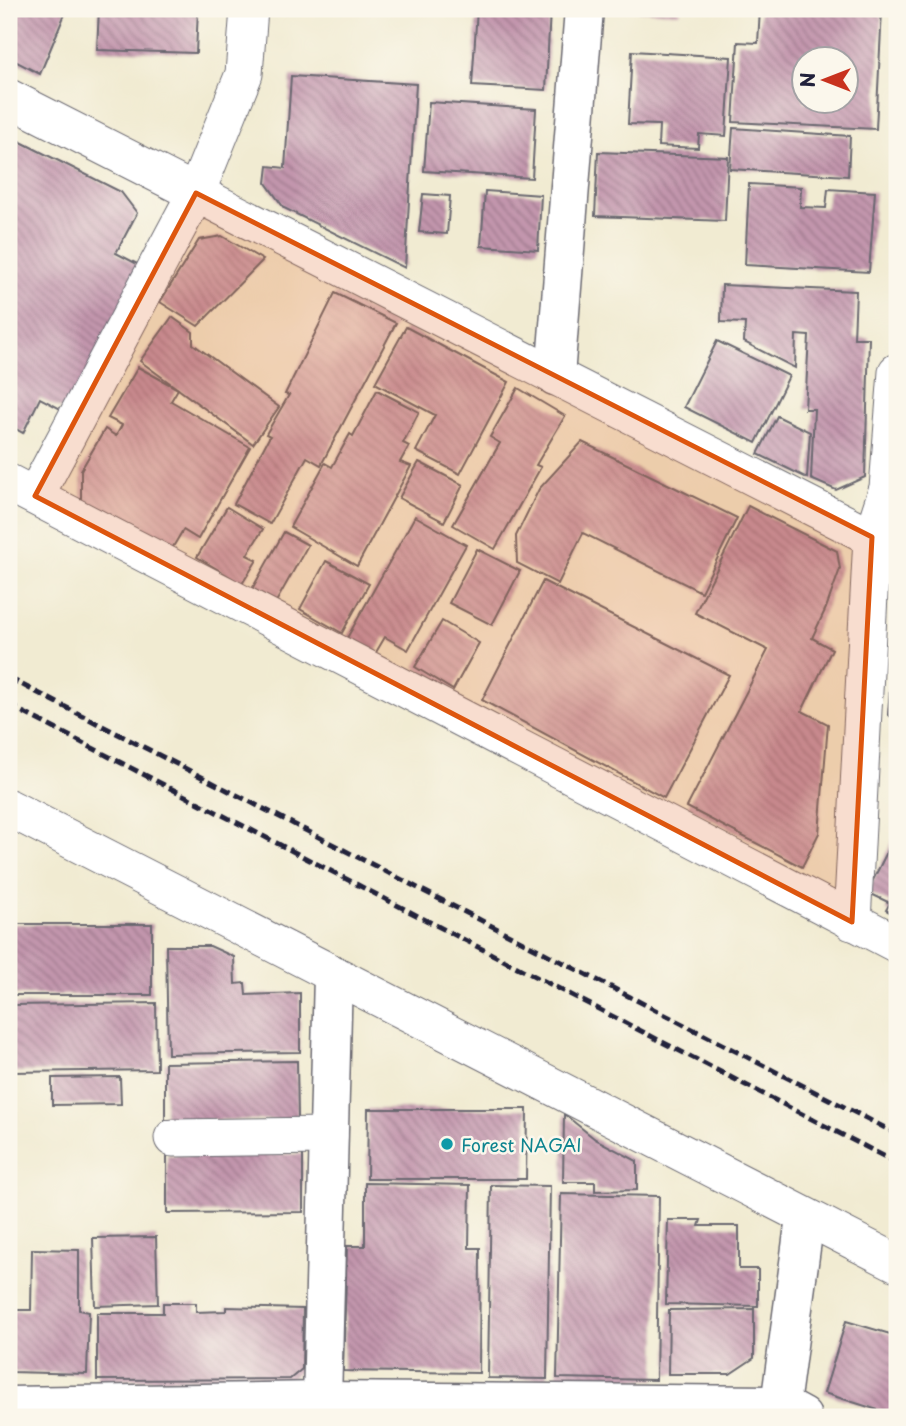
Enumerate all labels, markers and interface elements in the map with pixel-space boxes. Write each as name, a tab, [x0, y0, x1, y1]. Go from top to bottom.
north arrow	[790, 46, 860, 116]
text: N	[793, 72, 821, 88]
place label: Forest NAGAI	[461, 1131, 582, 1158]
marker: Forest NAGAI	[439, 1136, 455, 1152]

